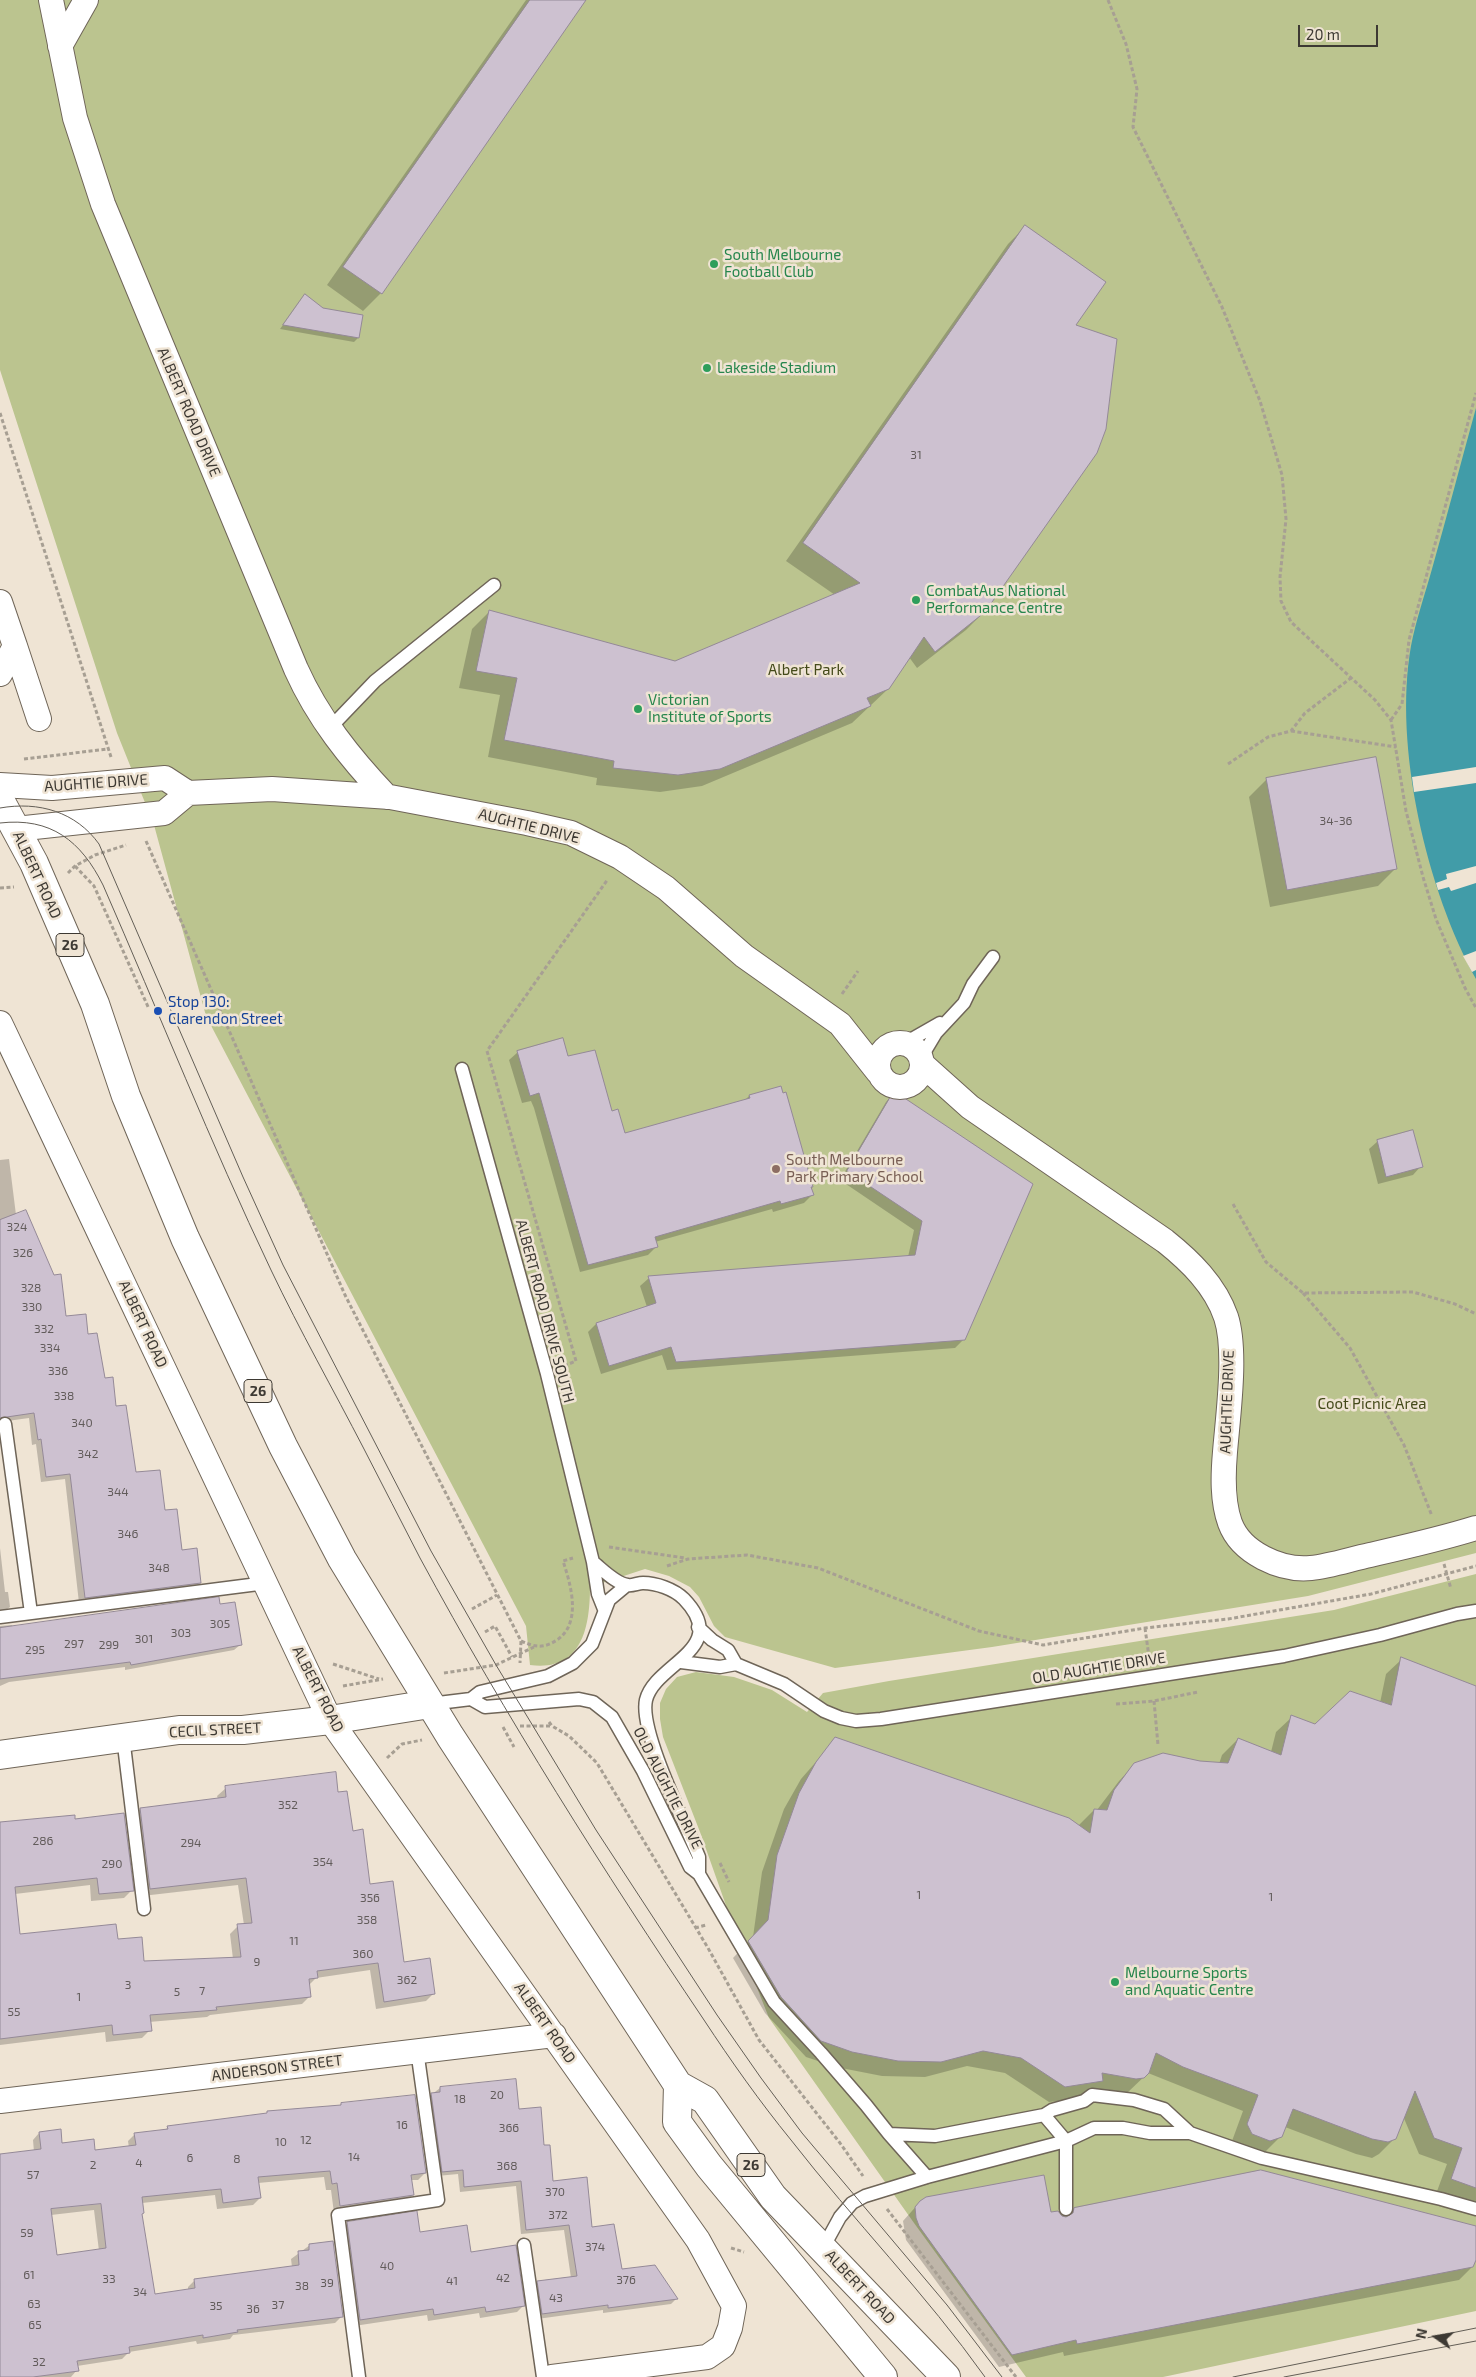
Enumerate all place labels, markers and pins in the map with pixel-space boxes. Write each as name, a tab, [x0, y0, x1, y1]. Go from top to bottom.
place label: South Melbourne Football Club	[724, 246, 841, 281]
marker: South Melbourne Football Club	[708, 258, 720, 270]
place label: Lakeside Stadium	[717, 359, 836, 377]
marker: Lakeside Stadium	[701, 362, 713, 374]
place label: CombatAus National Performance Centre	[926, 582, 1066, 617]
marker: CombatAus National Performance Centre	[910, 594, 922, 606]
place label: Victorian Institute of Sports	[648, 691, 772, 726]
marker: Victorian Institute of Sports	[632, 703, 644, 715]
place label: Stop 130: Clarendon Street	[168, 993, 283, 1028]
marker: Stop 130: Clarendon Street	[152, 1005, 164, 1017]
place label: South Melbourne Park Primary School	[786, 1151, 923, 1186]
marker: South Melbourne Park Primary School	[770, 1163, 782, 1175]
place label: Melbourne Sports and Aquatic Centre	[1125, 1964, 1254, 1999]
marker: Melbourne Sports and Aquatic Centre	[1109, 1976, 1121, 1988]

